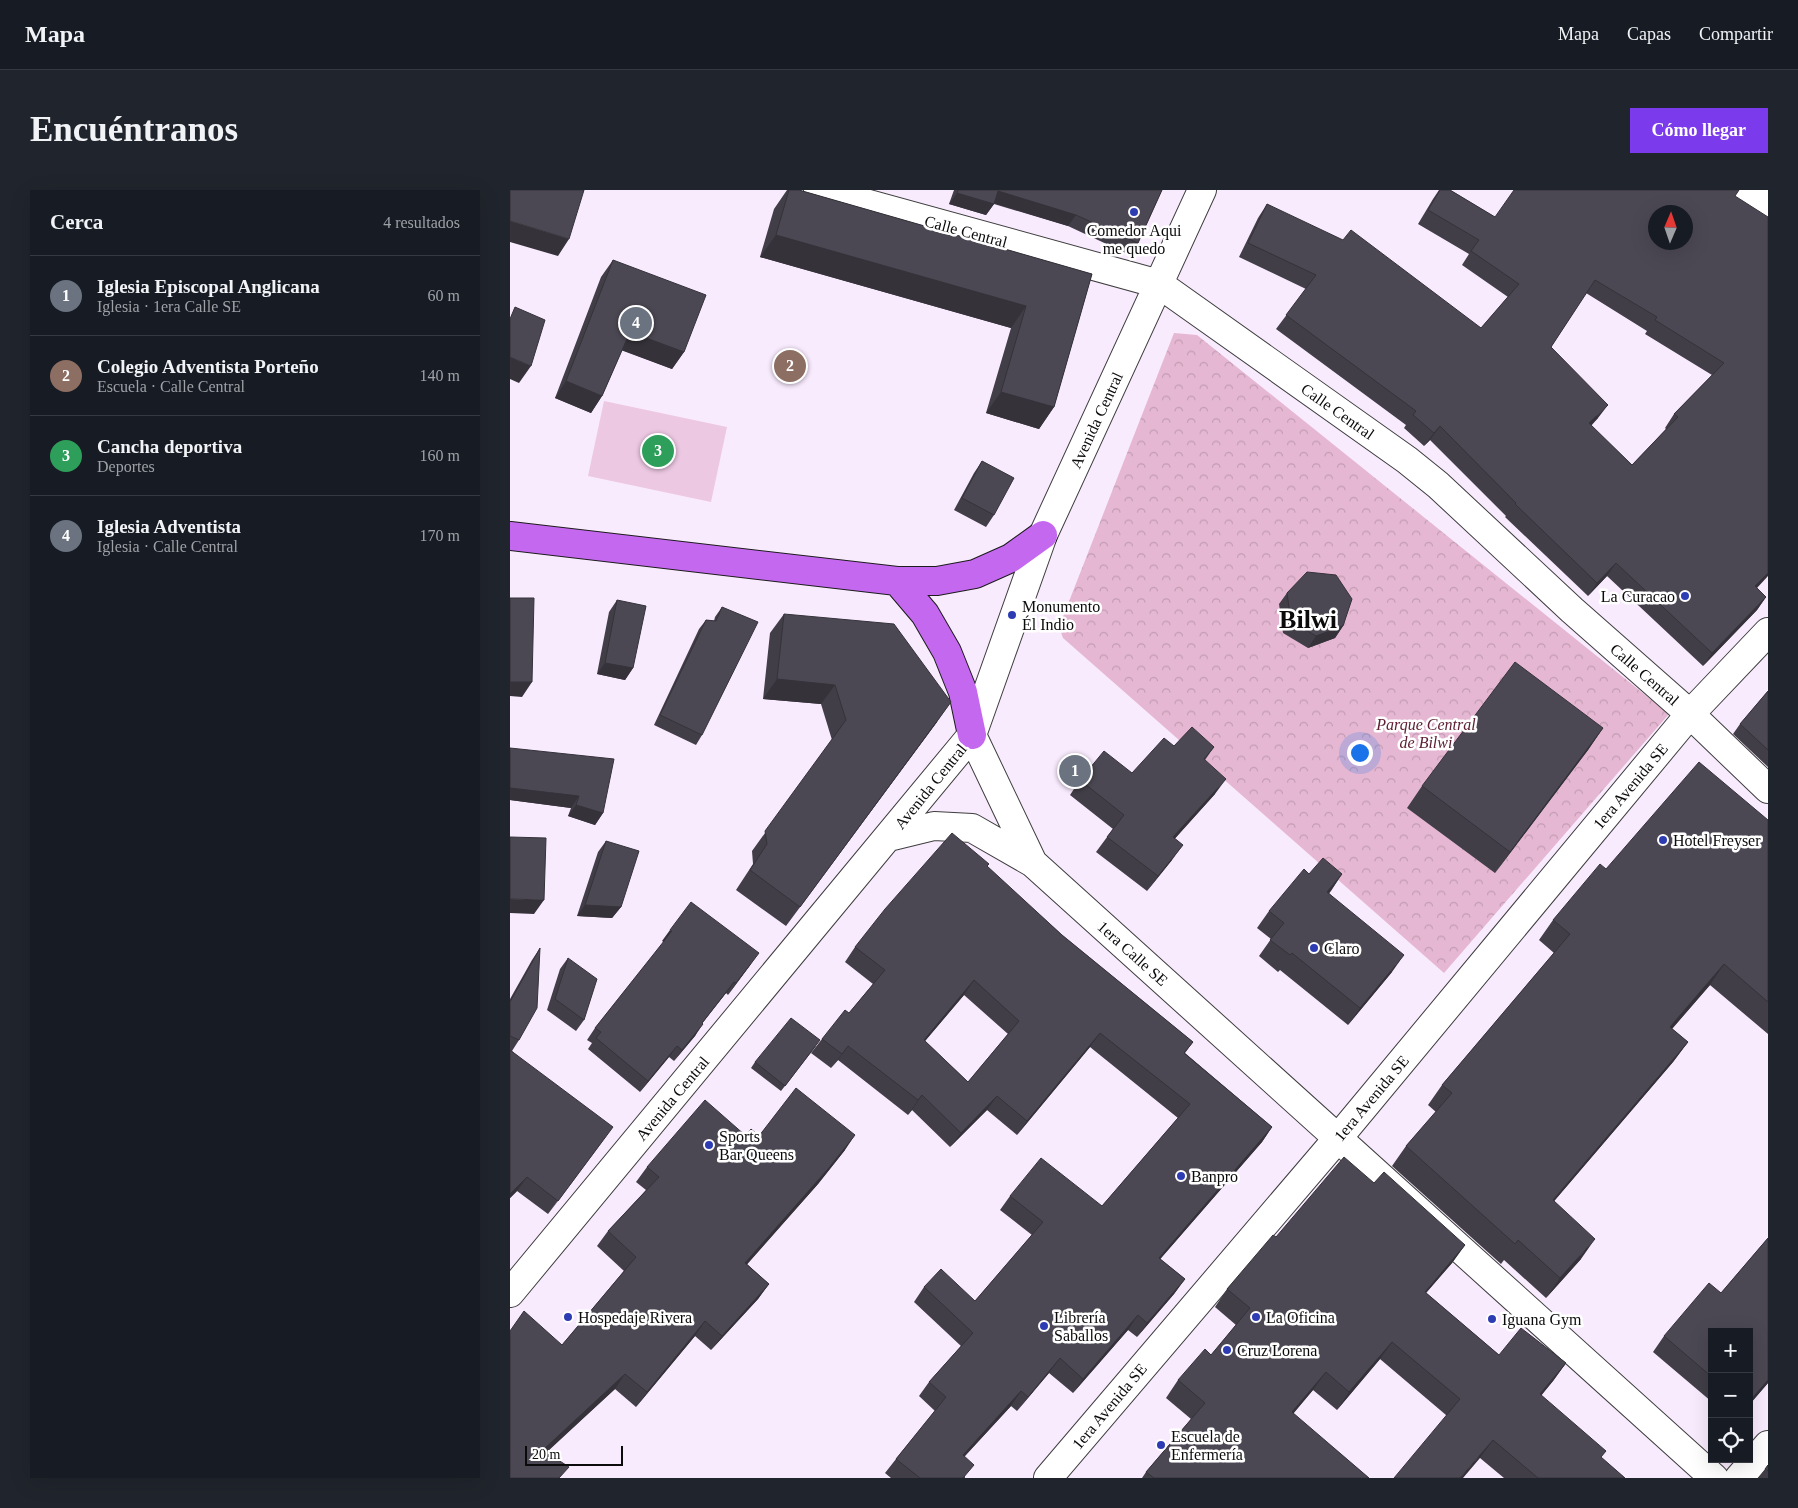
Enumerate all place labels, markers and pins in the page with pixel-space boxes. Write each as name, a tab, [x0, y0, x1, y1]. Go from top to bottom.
marker: Comedor Aqui me quedo	[1128, 206, 1140, 218]
place label: Comedor Aqui me quedo	[1087, 222, 1182, 258]
pin: 4	[620, 304, 652, 342]
pin: 2	[774, 347, 806, 385]
pin: 3	[642, 432, 674, 470]
place label: La Curacao	[1601, 588, 1675, 605]
marker: La Curacao	[1679, 590, 1691, 602]
place label: Monumento Él Indio	[1022, 598, 1100, 633]
marker: Monumento Él Indio	[1006, 609, 1018, 621]
pin: 1	[1059, 752, 1091, 790]
place label: Hotel Freyser	[1673, 832, 1761, 850]
marker: Hotel Freyser	[1657, 834, 1669, 846]
place label: Claro	[1324, 940, 1360, 957]
marker: Claro	[1308, 942, 1320, 954]
place label: Sports Bar Queens	[719, 1128, 794, 1163]
marker: Sports Bar Queens	[703, 1139, 715, 1151]
place label: Banpro	[1191, 1168, 1238, 1186]
marker: Banpro	[1175, 1170, 1187, 1182]
place label: Hospedaje Rivera	[578, 1309, 692, 1327]
place label: Librería Saballos	[1054, 1309, 1108, 1344]
place label: La Oficina	[1266, 1309, 1335, 1326]
marker: Hospedaje Rivera	[562, 1311, 574, 1323]
marker: La Oficina	[1250, 1311, 1262, 1323]
place label: Iguana Gym	[1502, 1311, 1582, 1329]
marker: Iguana Gym	[1486, 1313, 1498, 1325]
marker: Librería Saballos	[1038, 1320, 1050, 1332]
place label: Cruz Lorena	[1237, 1342, 1317, 1359]
marker: Cruz Lorena	[1221, 1344, 1233, 1356]
place label: Escuela de Enfermería	[1171, 1428, 1243, 1463]
marker: Escuela de Enfermería	[1155, 1439, 1167, 1451]

